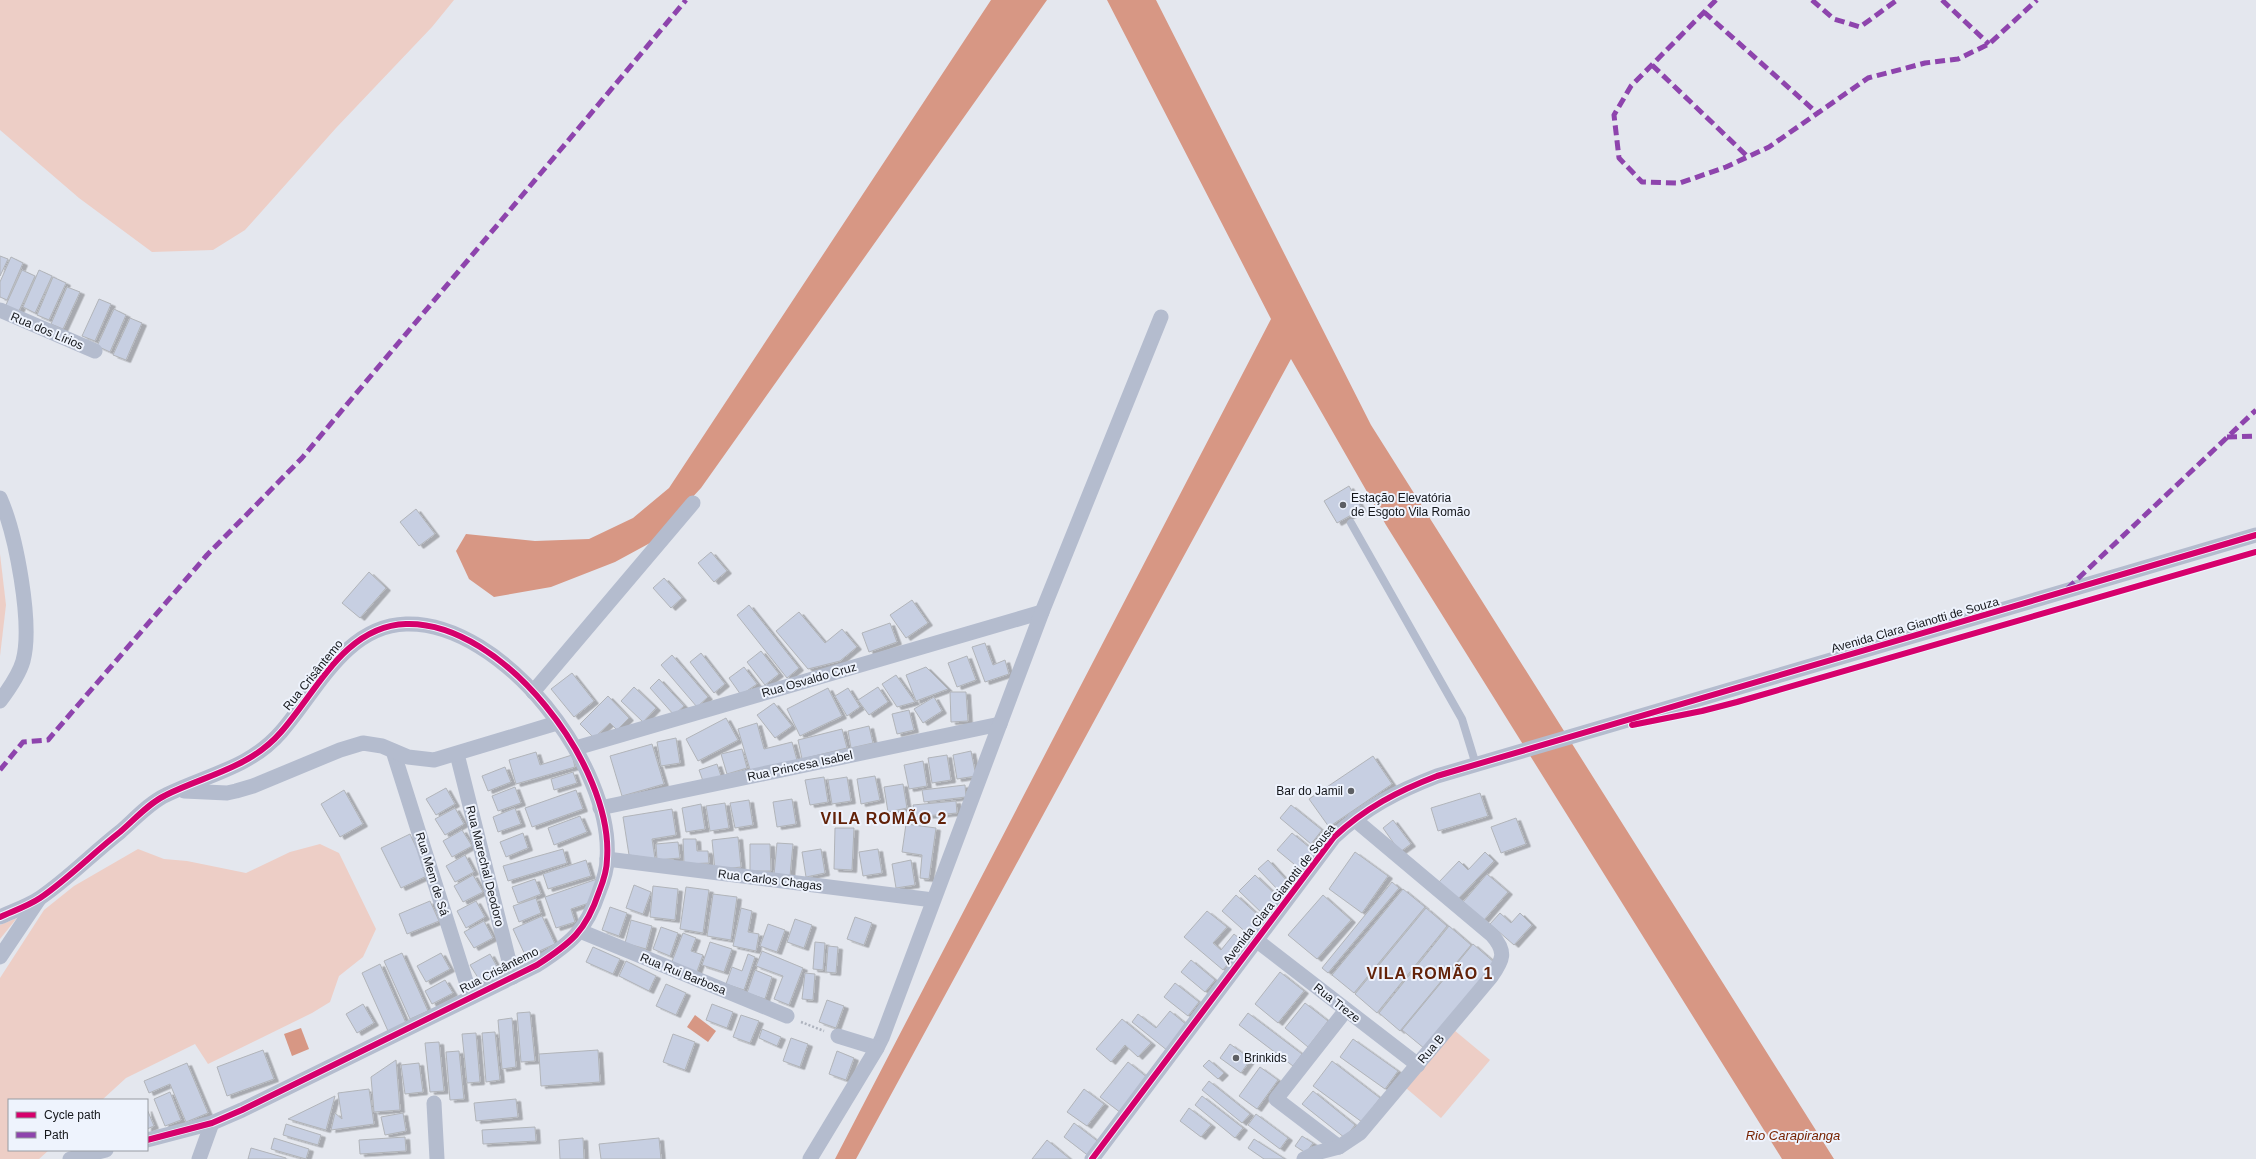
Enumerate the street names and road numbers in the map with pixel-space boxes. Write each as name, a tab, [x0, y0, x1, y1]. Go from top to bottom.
street label: Rua dos Lírios	[9, 309, 85, 353]
street label: Avenida Clara Gianotti de Souza	[1829, 594, 2001, 656]
street label: Rua Crisântemo	[280, 637, 346, 713]
street label: Rua Osvaldo Cruz	[760, 660, 858, 700]
street label: Rua Princesa Isabel	[746, 748, 854, 784]
street label: Rua Marechal Deodoro	[463, 804, 507, 928]
street label: Avenida Clara Gianotti de Sousa	[1220, 821, 1338, 967]
street label: Rua Mem de Sá	[413, 830, 451, 918]
street label: Rua Carlos Chagas	[717, 867, 823, 893]
street label: Rua Crisântemo	[457, 944, 541, 996]
street label: Rua Rui Barbosa	[638, 950, 728, 998]
street label: Rua Treze	[1311, 980, 1363, 1026]
street label: Rua B	[1415, 1032, 1447, 1066]

